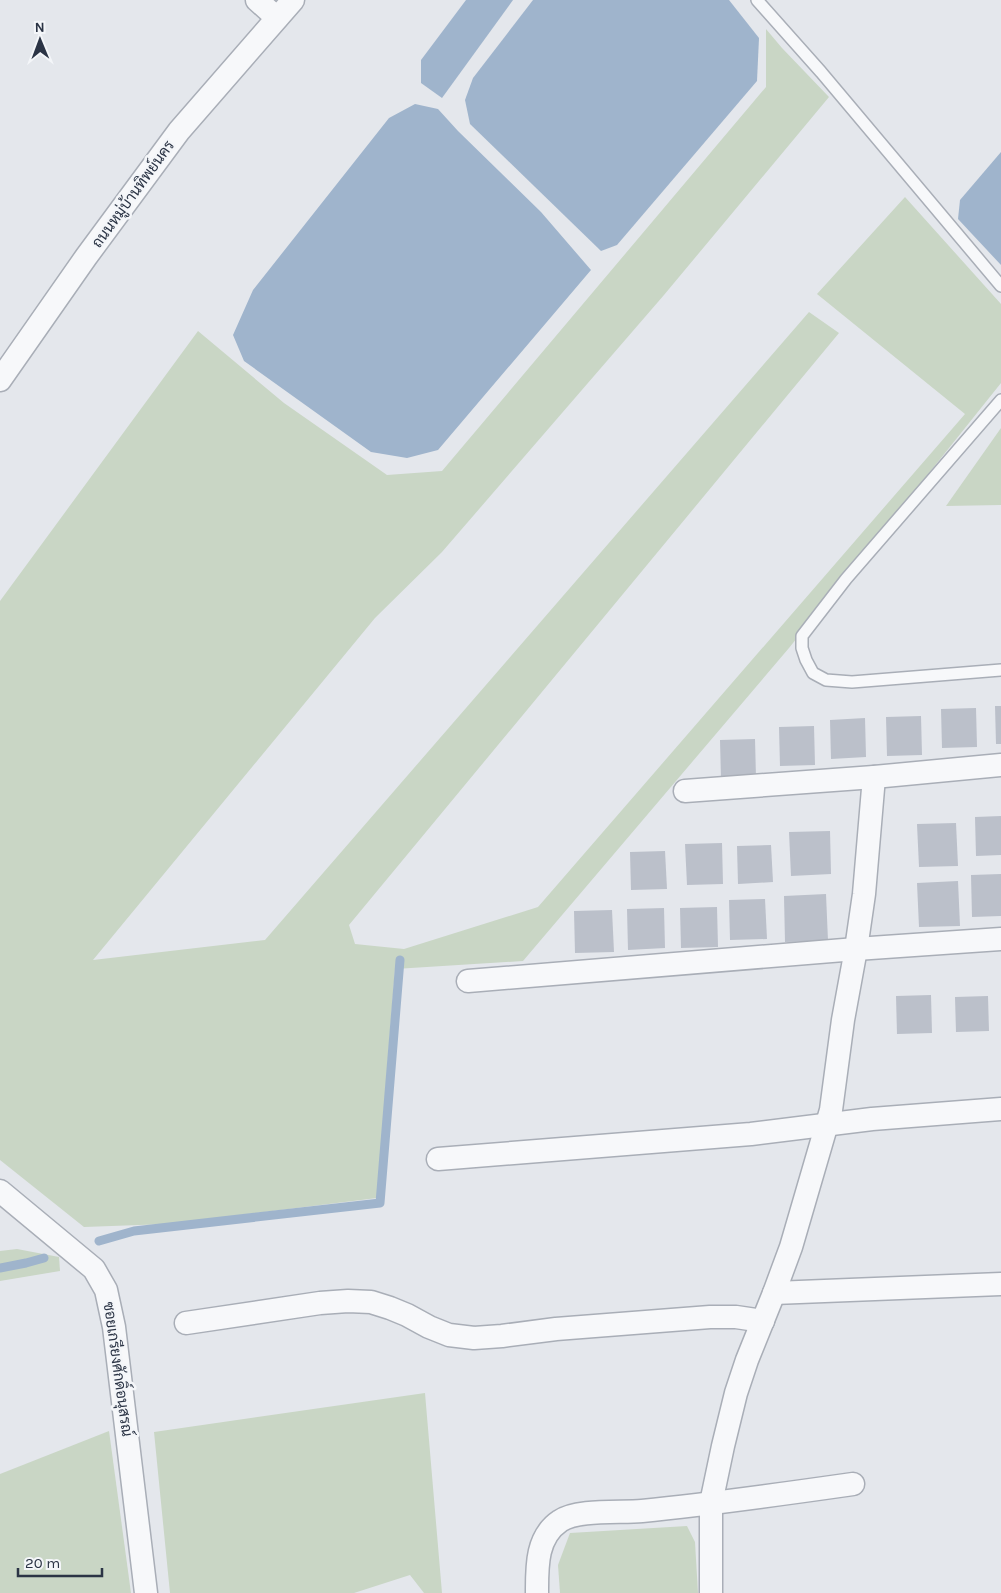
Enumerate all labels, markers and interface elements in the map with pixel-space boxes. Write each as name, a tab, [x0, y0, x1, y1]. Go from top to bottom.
north arrow	[15, 15, 65, 65]
text: N	[35, 19, 45, 36]
street label: ถนนหมู่บ้านทิพย์นคร	[87, 136, 179, 252]
street label: ซอยเกรียงศักดิ์อนุสรณ์	[98, 1300, 143, 1438]
scale bar	[18, 1546, 101, 1578]
text: 20 m	[25, 1554, 60, 1572]

